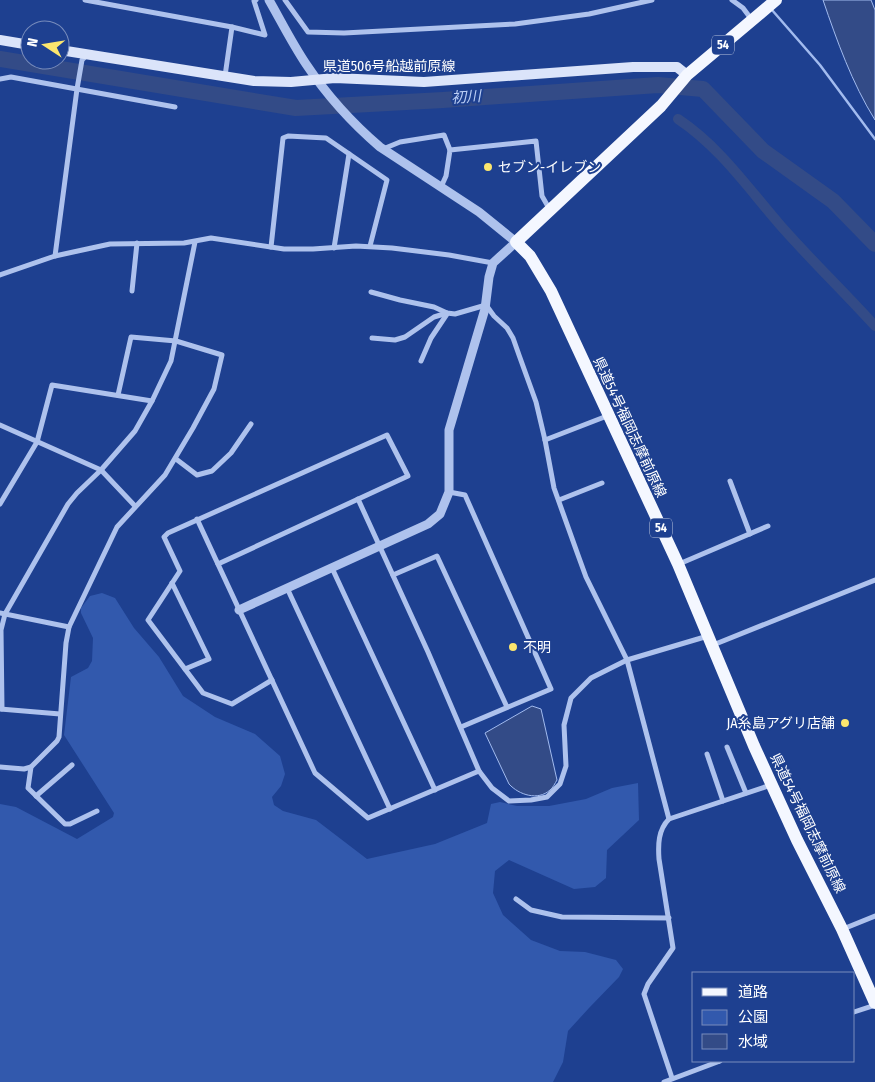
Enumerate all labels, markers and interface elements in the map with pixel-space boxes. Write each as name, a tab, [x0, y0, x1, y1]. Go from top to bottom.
north arrow	[20, 20, 70, 70]
road number: 54	[712, 36, 734, 54]
text: N	[24, 37, 42, 48]
street label: 県道506号船越前原線	[323, 58, 455, 75]
water label: 初川	[450, 87, 484, 107]
place label: セブン-イレブン	[498, 159, 601, 176]
marker: セブン-イレブン	[482, 161, 494, 173]
street label: 県道54号福岡志摩前原線	[589, 354, 670, 500]
road number: 54	[650, 518, 672, 538]
place label: 不明	[523, 639, 551, 656]
marker: 不明	[507, 641, 519, 653]
place label: JA糸島アグリ店舗	[727, 715, 835, 732]
marker: JA糸島アグリ店舗	[839, 717, 851, 729]
street label: 県道54号福岡志摩前原線	[766, 751, 849, 896]
legend	[692, 972, 855, 1062]
text: 道路	[738, 983, 768, 1001]
text: 公園	[738, 1008, 768, 1026]
text: 水域	[738, 1033, 768, 1051]

